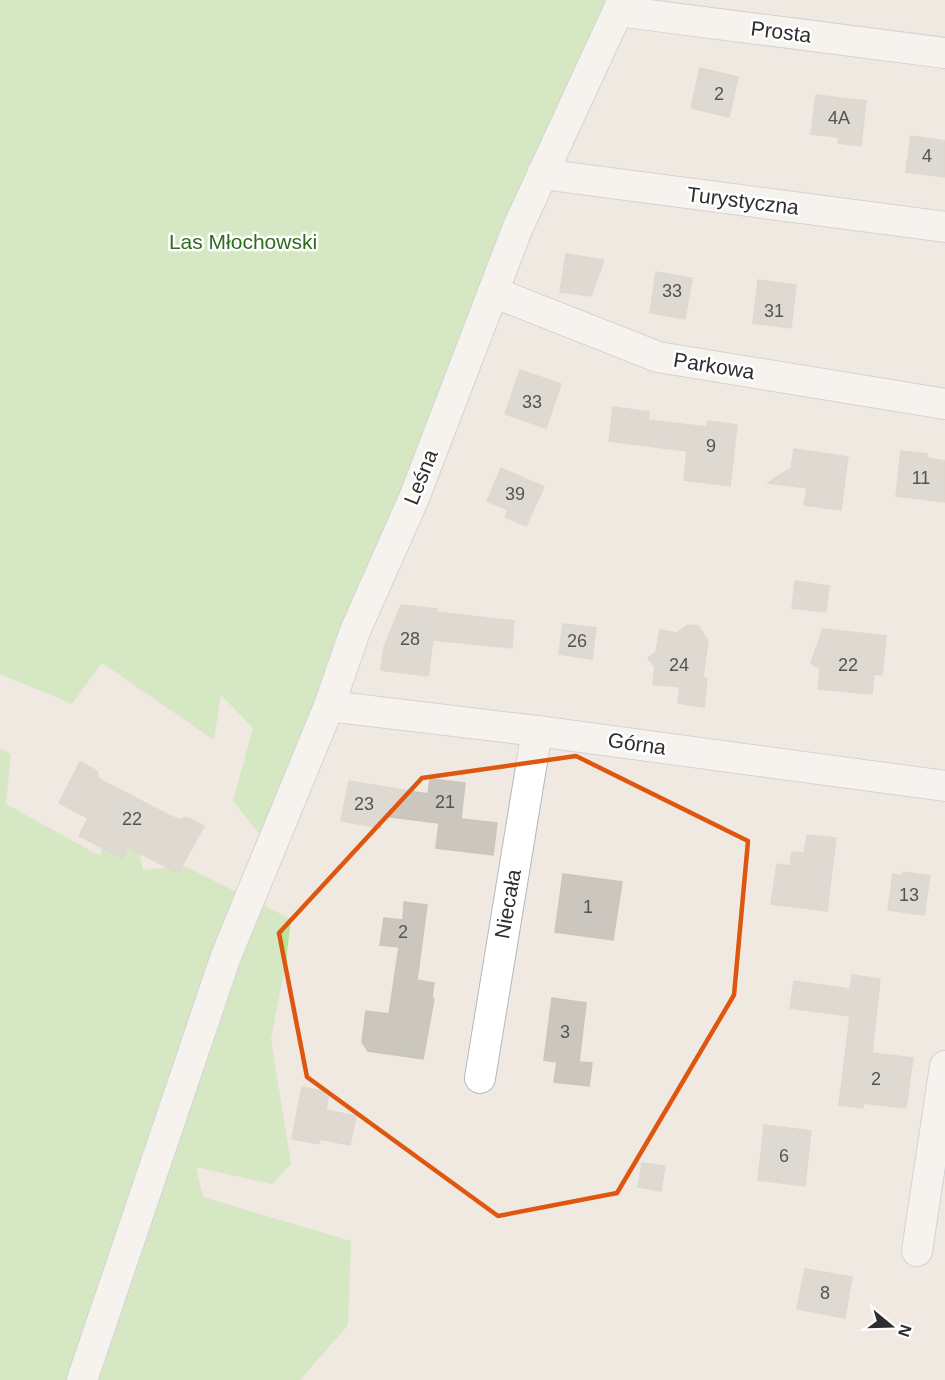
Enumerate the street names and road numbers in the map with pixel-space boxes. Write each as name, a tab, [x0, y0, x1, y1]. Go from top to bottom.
street label: Prosta	[750, 16, 813, 47]
street label: Turystyczna	[686, 182, 801, 219]
street label: Parkowa	[672, 348, 757, 383]
street label: Leśna	[399, 446, 442, 508]
street label: Górna	[607, 728, 668, 759]
street label: Niecała	[490, 867, 525, 940]

